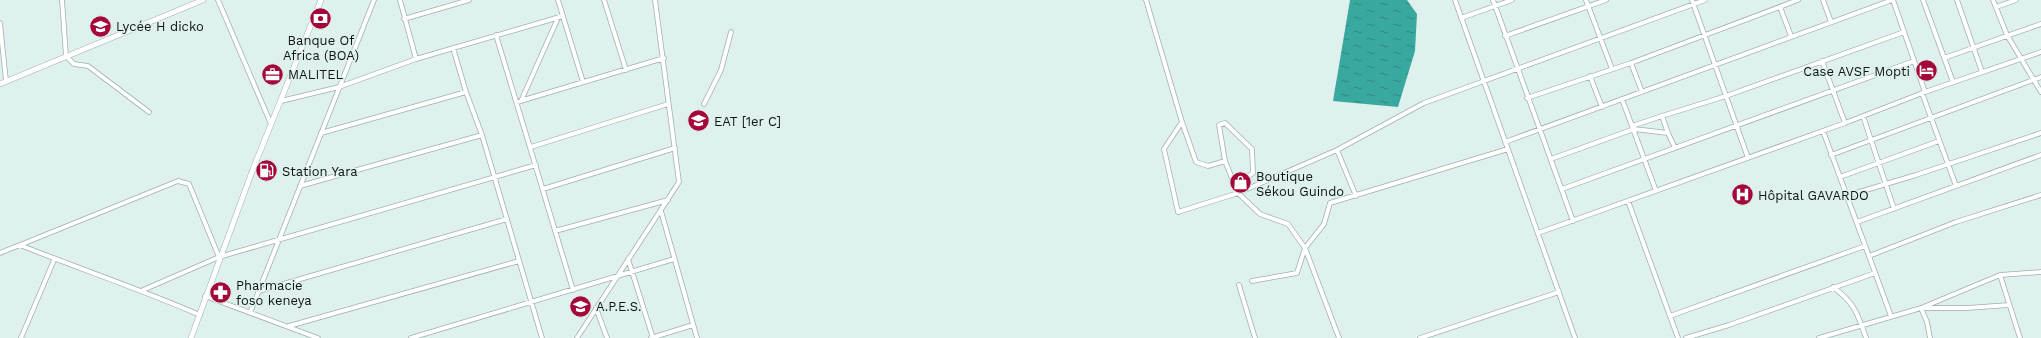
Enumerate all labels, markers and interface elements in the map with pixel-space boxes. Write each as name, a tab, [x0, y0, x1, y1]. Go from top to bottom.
bank icon: Banque Of Africa (BOA)	[308, 5, 334, 31]
school or university icon: Lycée H dicko	[88, 13, 114, 39]
place label: Lycée H dicko	[116, 19, 204, 34]
place label: Banque Of Africa (BOA)	[283, 33, 359, 63]
hotel icon: Case AVSF Mopti	[1913, 58, 1939, 84]
office icon: MALITEL	[259, 61, 285, 87]
place label: Case AVSF Mopti	[1803, 64, 1910, 79]
place label: MALITEL	[288, 67, 343, 82]
school or university icon: EAT [1er C]	[685, 108, 711, 134]
place label: EAT [1er C]	[714, 114, 781, 129]
fuel station icon: Station Yara	[254, 158, 280, 184]
place label: Station Yara	[282, 164, 358, 179]
place label: Boutique Sékou Guindo	[1256, 169, 1344, 199]
shop icon: Boutique Sékou Guindo	[1228, 170, 1254, 196]
hospital icon: Hôpital GAVARDO	[1729, 182, 1755, 208]
place label: Hôpital GAVARDO	[1758, 188, 1869, 203]
place label: Pharmacie foso keneya	[236, 278, 312, 308]
pharmacy icon: Pharmacie foso keneya	[207, 279, 233, 305]
school or university icon: A.P.E.S.	[567, 293, 593, 319]
place label: A.P.E.S.	[596, 299, 642, 314]

